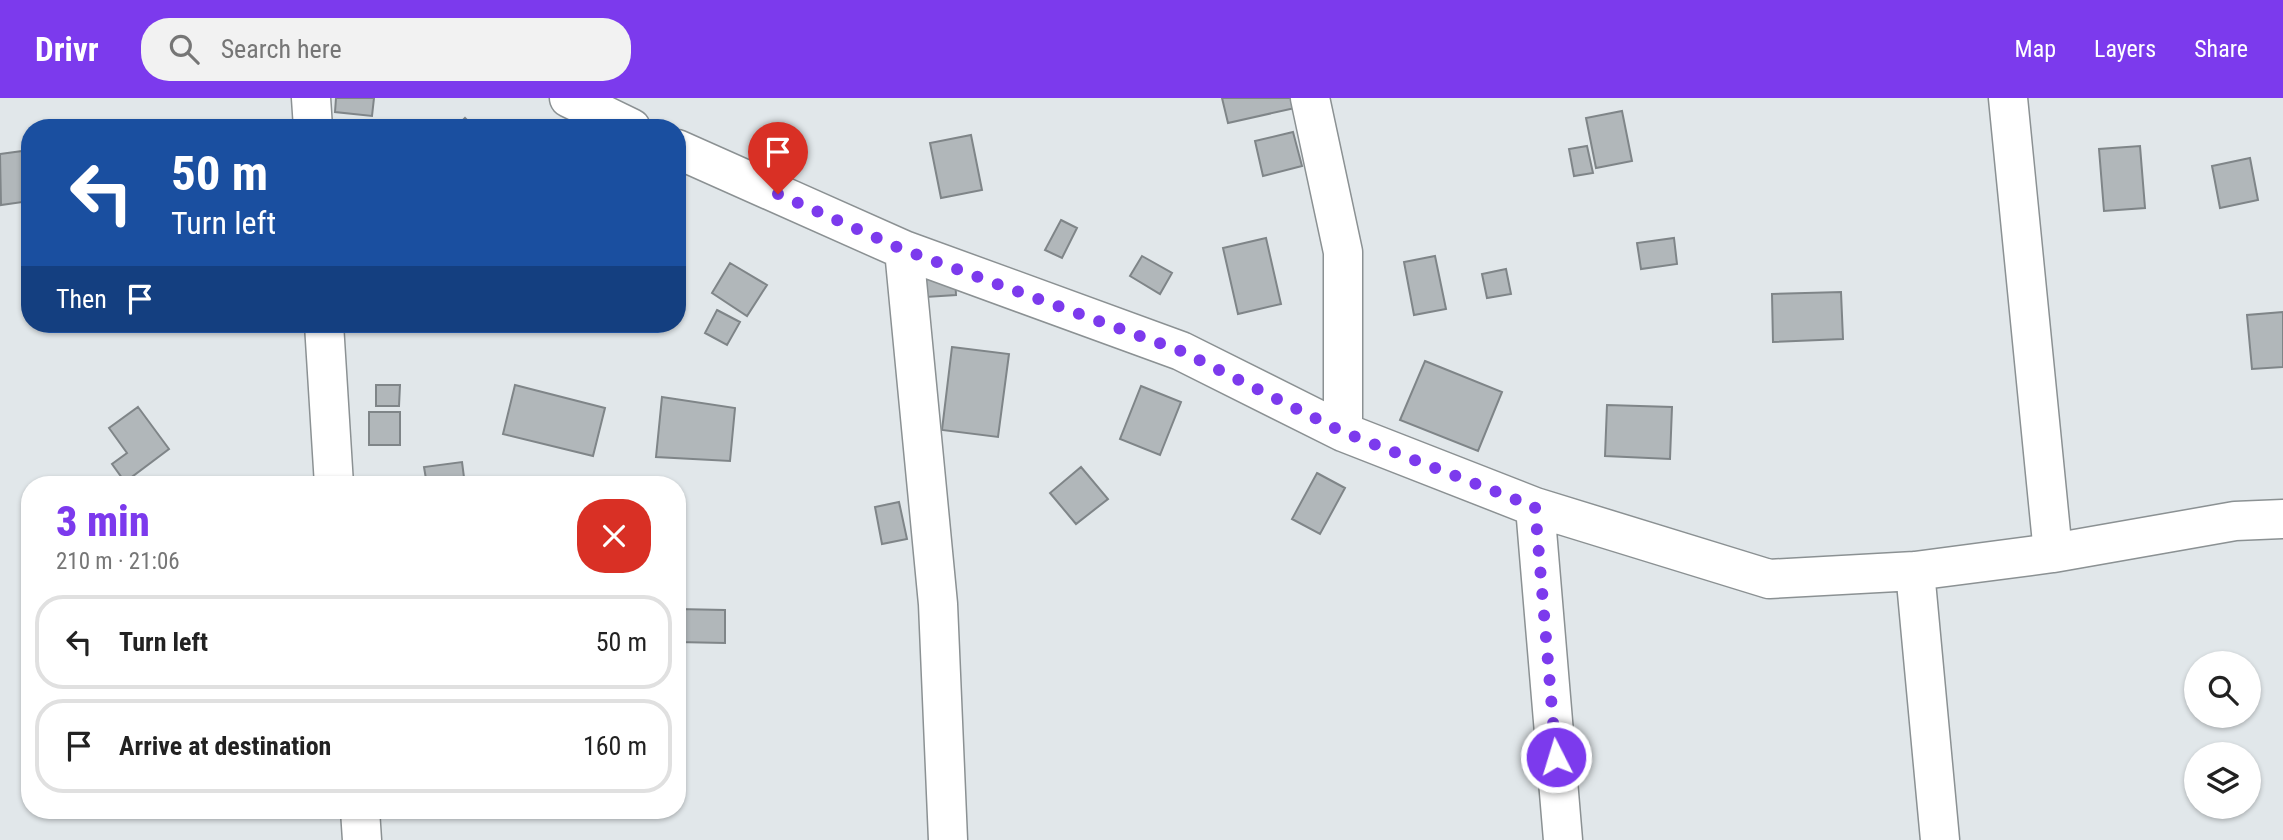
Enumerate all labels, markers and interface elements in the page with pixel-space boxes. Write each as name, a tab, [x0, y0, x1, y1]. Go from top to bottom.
search box	[141, 18, 631, 81]
text: Drivr	[35, 30, 99, 69]
icon: search	[165, 30, 203, 68]
text: Search here	[221, 34, 342, 64]
text: Map	[2015, 35, 2056, 63]
text: Layers	[2094, 35, 2156, 63]
text: Share	[2194, 35, 2248, 63]
pin	[748, 122, 808, 194]
icon: arrive	[759, 133, 797, 171]
text: 50 m	[171, 145, 268, 202]
icon: left	[56, 147, 147, 238]
text: Turn left	[171, 204, 276, 242]
icon: arrive	[121, 280, 159, 318]
text: Then	[56, 284, 107, 314]
text: 3 min	[56, 497, 150, 546]
button: close	[577, 499, 651, 573]
text: 210 m · 21:06	[56, 548, 180, 575]
icon: left	[60, 623, 98, 661]
text: Turn left	[119, 627, 208, 657]
text: 50 m	[596, 627, 647, 657]
map controls	[2184, 651, 2261, 819]
button: search	[2184, 651, 2261, 728]
position arrow	[1519, 720, 1593, 794]
icon: arrive	[60, 727, 98, 765]
text: Arrive at destination	[119, 731, 331, 761]
text: 160 m	[583, 731, 647, 761]
button: layers	[2184, 742, 2261, 819]

